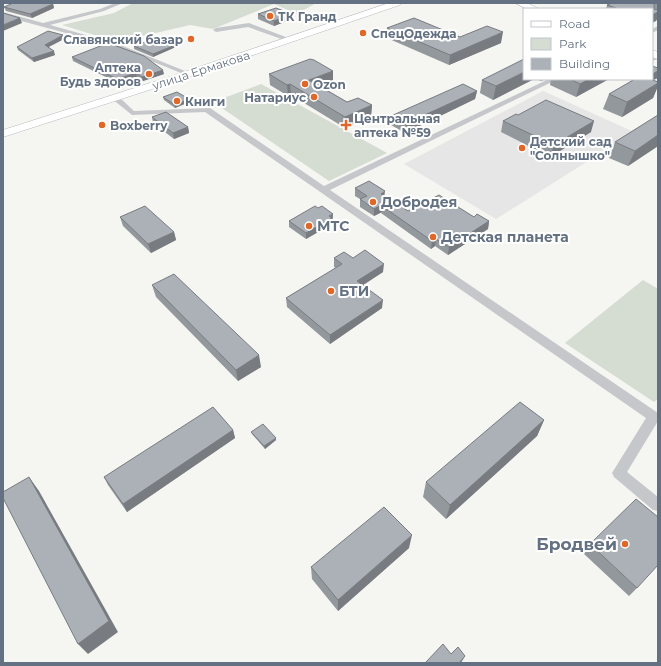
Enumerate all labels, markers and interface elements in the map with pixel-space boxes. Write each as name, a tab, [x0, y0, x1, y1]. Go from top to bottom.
legend	[523, 8, 653, 80]
place label: ТК Гранд	[278, 9, 337, 24]
marker: ТК Гранд	[265, 11, 275, 21]
text: Road	[559, 16, 590, 31]
place label: СпецОдежда	[371, 26, 457, 41]
marker: СпецОдежда	[358, 28, 368, 38]
place label: Славянский базар	[63, 32, 183, 47]
marker: Славянский базар	[186, 34, 196, 44]
text: Park	[559, 36, 587, 51]
street label: улица Ермакова	[149, 47, 252, 93]
text: Building	[559, 56, 610, 71]
place label: Аптека Будь здоров	[60, 60, 141, 89]
marker: Аптека Будь здоров	[144, 69, 154, 79]
place label: Ozon	[313, 77, 346, 92]
marker: Ozon	[300, 79, 310, 89]
place label: Натариус	[244, 90, 306, 105]
marker: Натариус	[309, 92, 319, 102]
place label: Книги	[185, 94, 225, 109]
marker: Книги	[172, 96, 182, 106]
place label: Центральная аптека №59	[354, 111, 440, 140]
place label: Boxberry	[110, 118, 168, 133]
marker: Boxberry	[97, 120, 107, 130]
marker: Центральная аптека №59	[341, 120, 351, 130]
place label: Детский сад "Солнышко"	[530, 134, 612, 163]
marker: Детский сад "Солнышко"	[517, 143, 527, 153]
place label: Добродея	[381, 193, 457, 211]
marker: Добродея	[368, 197, 378, 207]
place label: МТС	[317, 217, 349, 235]
marker: МТС	[304, 221, 314, 231]
place label: Детская планета	[441, 228, 569, 246]
marker: Детская планета	[428, 232, 438, 242]
place label: БТИ	[339, 282, 369, 300]
marker: БТИ	[326, 286, 336, 296]
place label: Бродвей	[536, 534, 617, 554]
marker: Бродвей	[620, 539, 630, 549]

